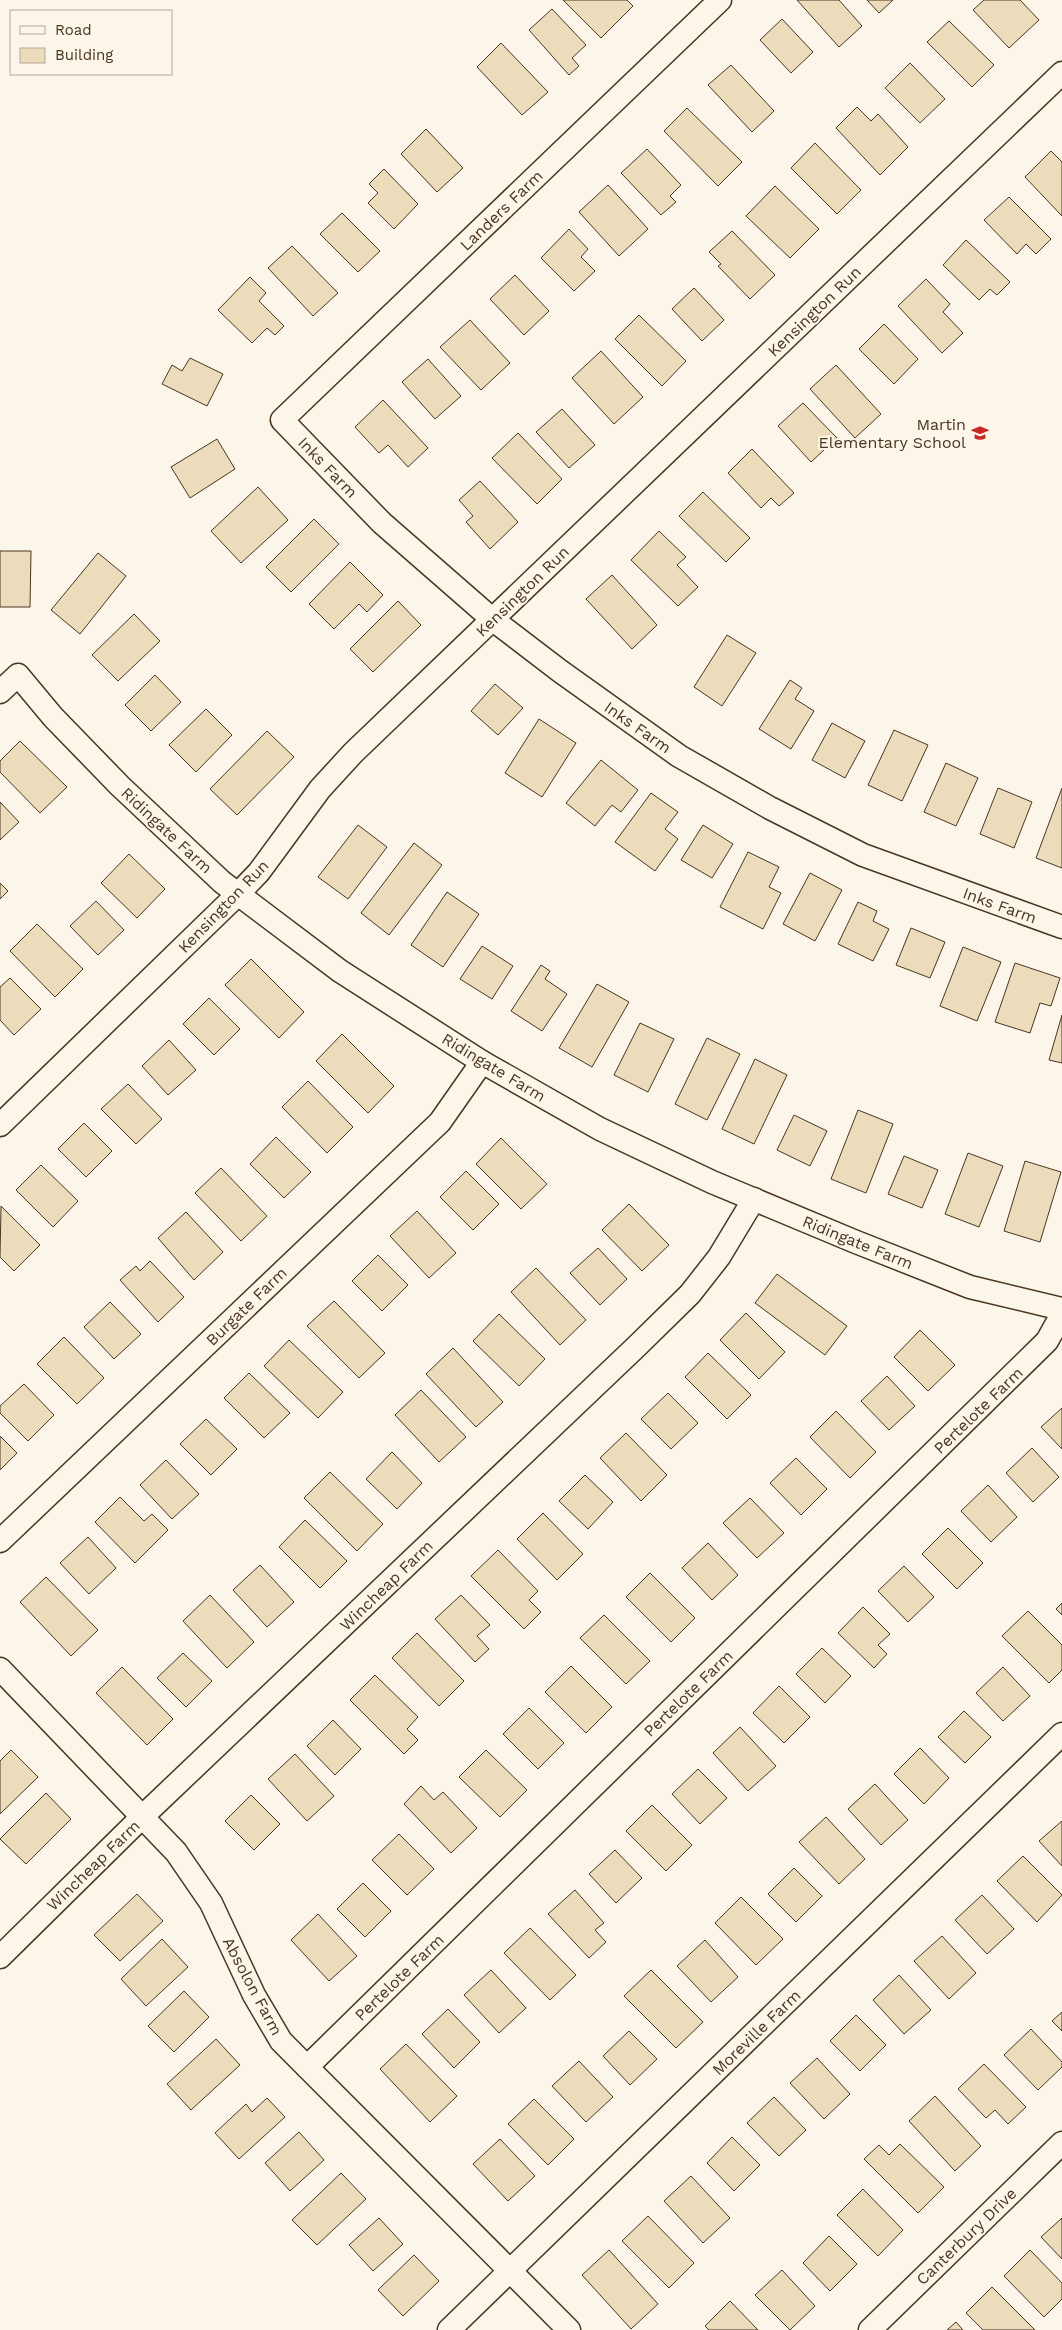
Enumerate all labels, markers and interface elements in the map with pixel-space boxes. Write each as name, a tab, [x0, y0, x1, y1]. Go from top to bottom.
legend	[10, 10, 172, 75]
text: Road	[55, 21, 92, 39]
text: Building	[55, 46, 113, 64]
street label: Landers Farm	[456, 166, 547, 255]
street label: Kensington Run	[764, 262, 865, 361]
place label: Martin Elementary School	[819, 415, 966, 452]
school or university icon: Martin Elementary School	[970, 423, 990, 443]
street label: Inks Farm	[294, 433, 361, 502]
street label: Kensington Run	[472, 542, 573, 641]
street label: Inks Farm	[601, 698, 675, 757]
street label: Ridingate Farm	[117, 783, 216, 877]
street label: Kensington Run	[174, 856, 273, 957]
street label: Inks Farm	[960, 883, 1039, 928]
street label: Ridingate Farm	[439, 1029, 549, 1106]
street label: Ridingate Farm	[800, 1212, 916, 1273]
street label: Burgate Farm	[202, 1263, 291, 1350]
street label: Pertelote Farm	[930, 1363, 1027, 1458]
street label: Wincheap Farm	[336, 1536, 437, 1635]
street label: Pertelote Farm	[640, 1646, 737, 1741]
street label: Wincheap Farm	[43, 1816, 144, 1915]
street label: Pertelote Farm	[351, 1930, 448, 2025]
street label: Absolon Farm	[219, 1934, 286, 2038]
street label: Moreville Farm	[708, 1985, 804, 2079]
street label: Canterbury Drive	[912, 2184, 1020, 2289]

